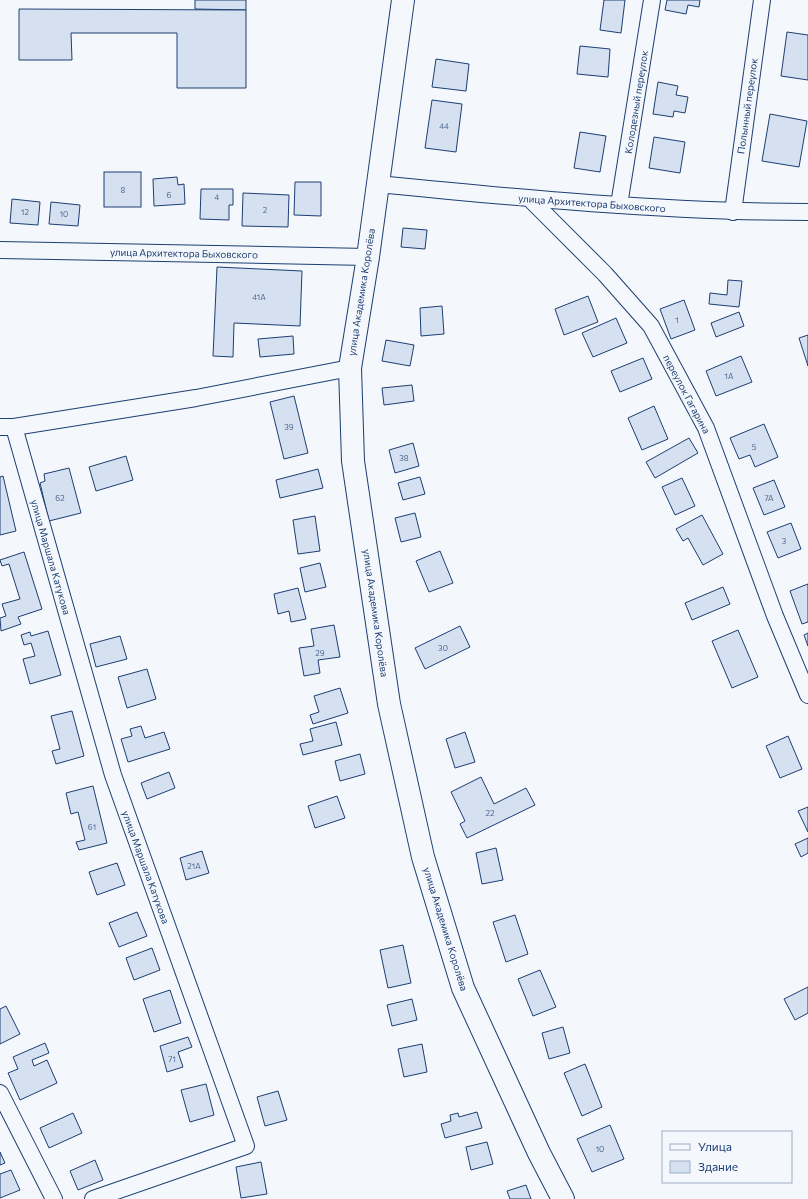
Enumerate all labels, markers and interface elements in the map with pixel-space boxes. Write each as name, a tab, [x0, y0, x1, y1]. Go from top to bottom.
street label: Колодезный переулок	[622, 49, 650, 154]
street label: Полынный переулок	[734, 57, 760, 155]
house number: 44	[439, 121, 449, 131]
house number: 8	[121, 185, 126, 195]
house number: 6	[167, 190, 172, 200]
house number: 4	[215, 192, 220, 202]
street label: улица Архитектора Быховского	[518, 192, 666, 214]
house number: 2	[263, 205, 268, 215]
house number: 12	[21, 207, 29, 217]
house number: 10	[60, 209, 68, 219]
street label: улица Академика Королёва	[345, 227, 377, 357]
street label: улица Архитектора Быховского	[110, 246, 258, 260]
house number: 41А	[252, 292, 266, 302]
house number: 1	[675, 315, 679, 325]
street label: переулок Гагарина	[661, 352, 713, 436]
house number: 1А	[725, 371, 734, 381]
house number: 39	[284, 422, 294, 432]
house number: 5	[752, 442, 757, 452]
house number: 38	[399, 453, 409, 463]
house number: 62	[55, 493, 65, 503]
house number: 7А	[764, 493, 774, 503]
street label: улица Маршала Катукова	[29, 498, 73, 616]
house number: 3	[782, 536, 787, 546]
street label: улица Академика Королёва	[361, 548, 391, 678]
house number: 30	[438, 643, 448, 653]
house number: 29	[315, 648, 325, 658]
house number: 22	[486, 808, 495, 818]
street label: улица Маршала Катукова	[120, 809, 172, 925]
house number: 61	[88, 822, 96, 832]
house number: 21А	[187, 861, 201, 871]
street label: улица Академика Королёва	[421, 866, 471, 992]
house number: 71	[168, 1054, 176, 1064]
legend	[662, 1131, 792, 1183]
text: Улица	[698, 1139, 732, 1153]
house number: 10	[596, 1144, 604, 1154]
text: Здание	[698, 1159, 738, 1173]

